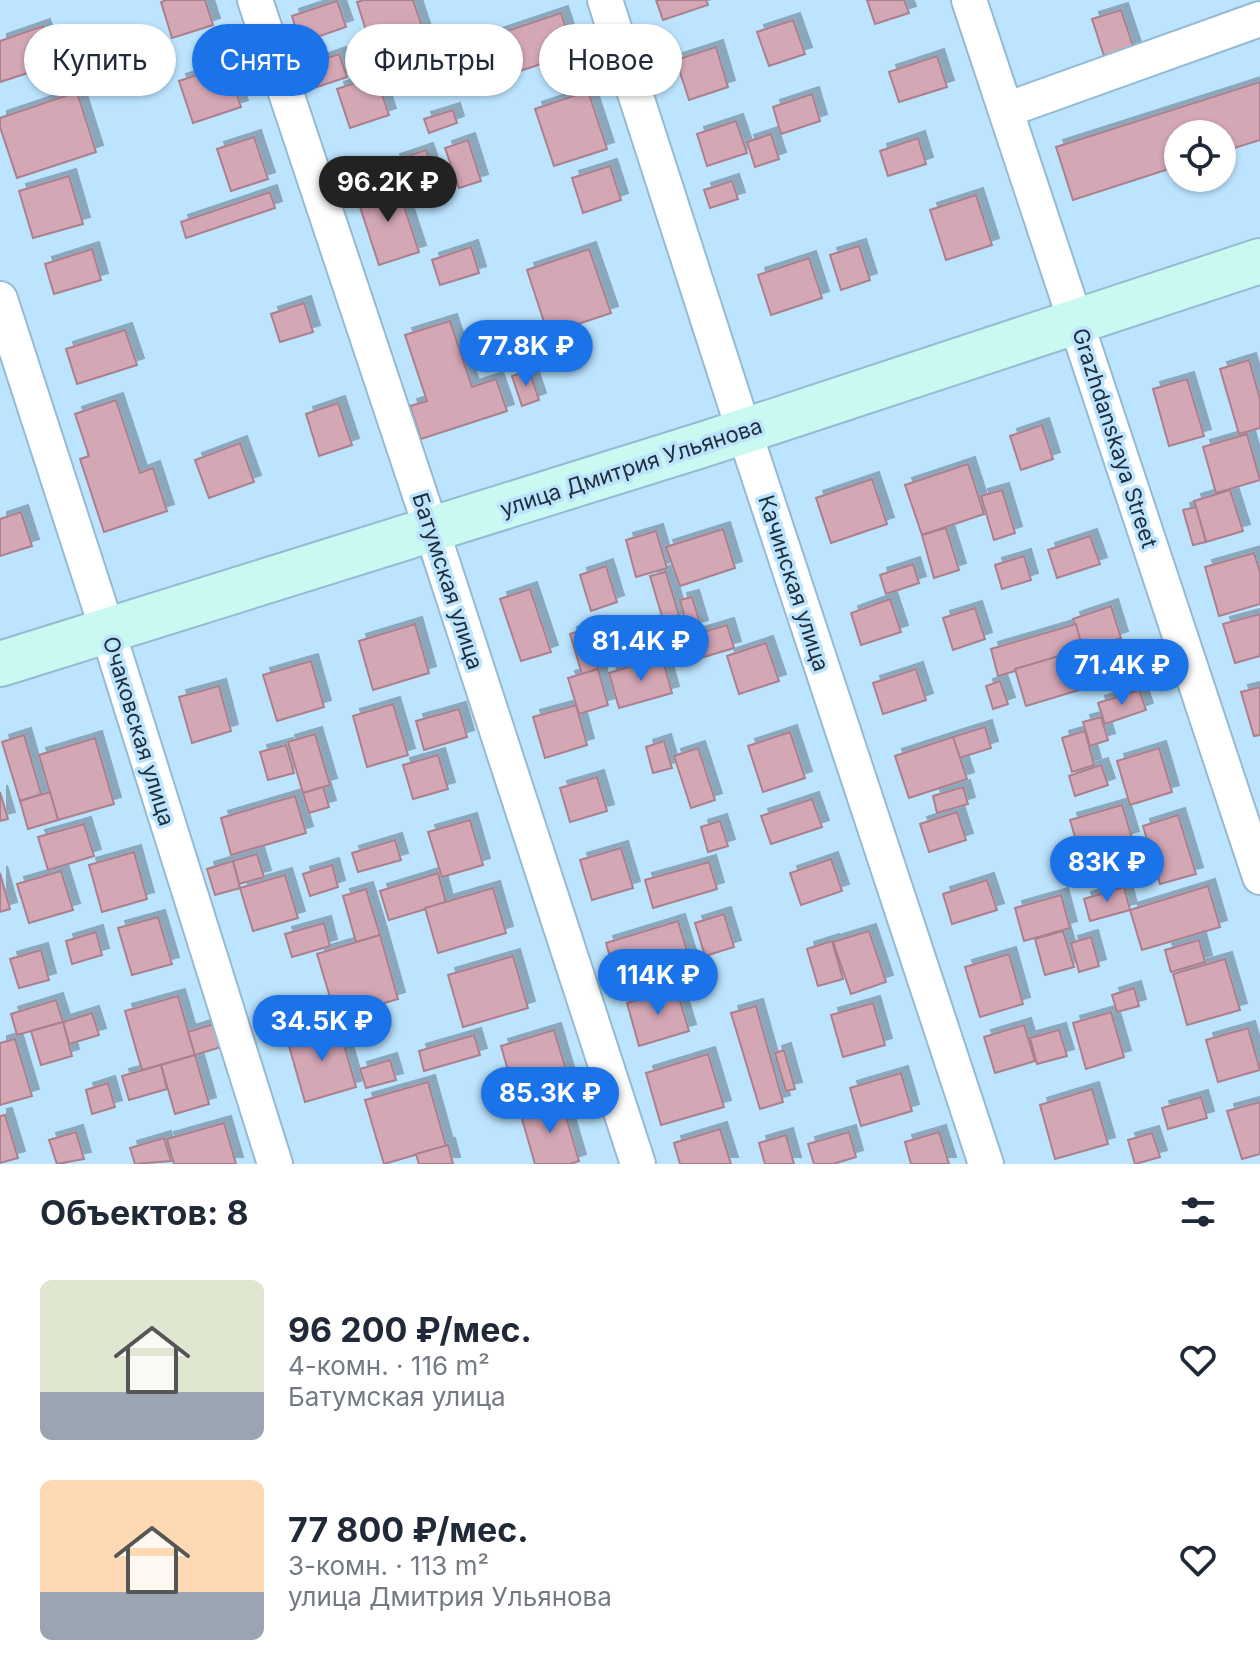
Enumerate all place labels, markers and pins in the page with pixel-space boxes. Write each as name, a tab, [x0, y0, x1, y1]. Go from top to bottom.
pin: 96.2K ₽	[314, 156, 462, 224]
pin: 77.8K ₽	[452, 320, 600, 388]
pin: 81.4K ₽	[567, 615, 715, 683]
pin: 71.4K ₽	[1048, 639, 1196, 707]
pin: 83K ₽	[1051, 836, 1163, 904]
pin: 114K ₽	[593, 949, 723, 1017]
pin: 34.5K ₽	[248, 995, 396, 1063]
pin: 85.3K ₽	[476, 1067, 624, 1135]

